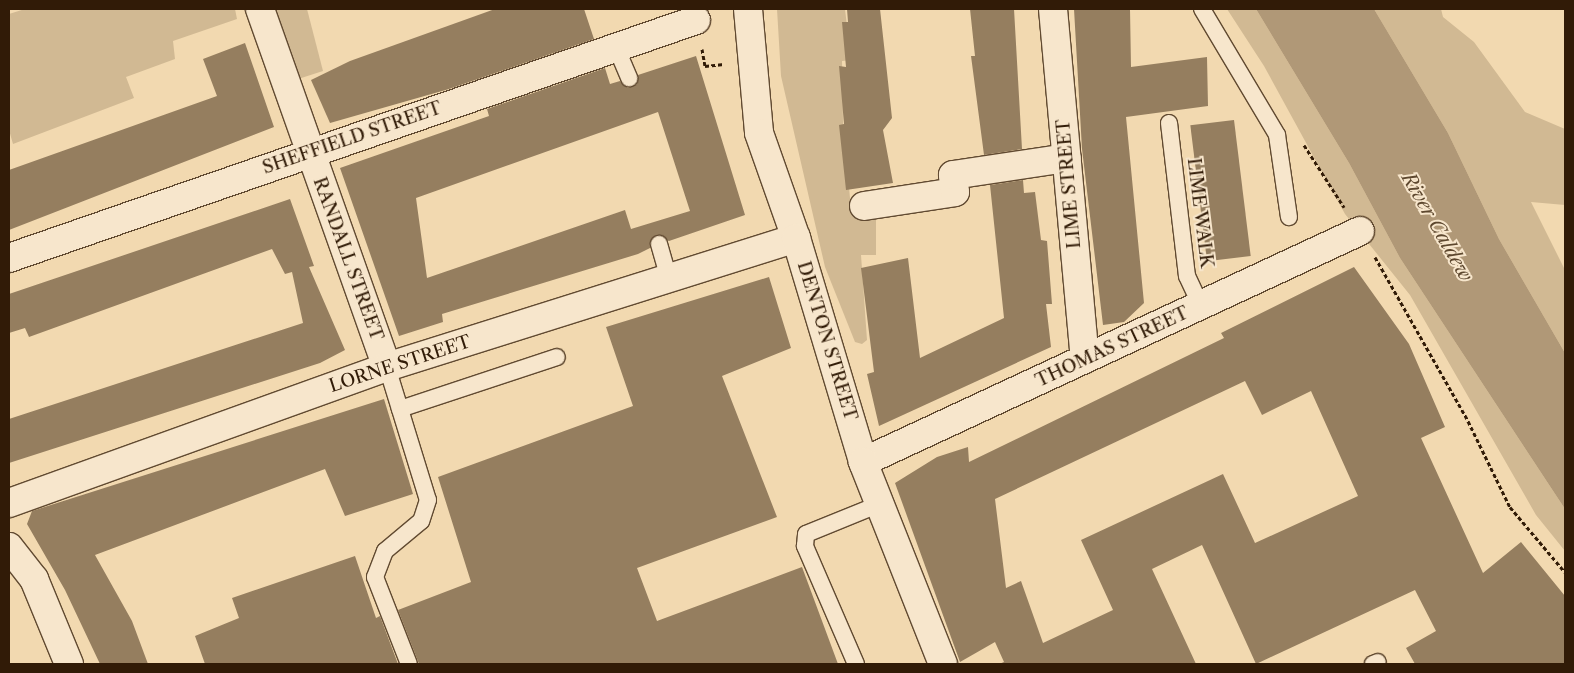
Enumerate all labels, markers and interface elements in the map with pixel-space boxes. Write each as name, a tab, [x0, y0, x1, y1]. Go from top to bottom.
street label: SHEFFIELD STREET	[260, 97, 444, 179]
street label: LIME STREET	[1053, 118, 1085, 250]
street label: LIME WALK	[1182, 156, 1218, 270]
water label: River Caldew	[1397, 168, 1477, 286]
street label: RANDALL STREET	[308, 174, 388, 344]
street label: DENTON STREET	[793, 259, 861, 423]
street label: THOMAS STREET	[1032, 302, 1192, 392]
street label: LORNE STREET	[327, 331, 473, 397]

